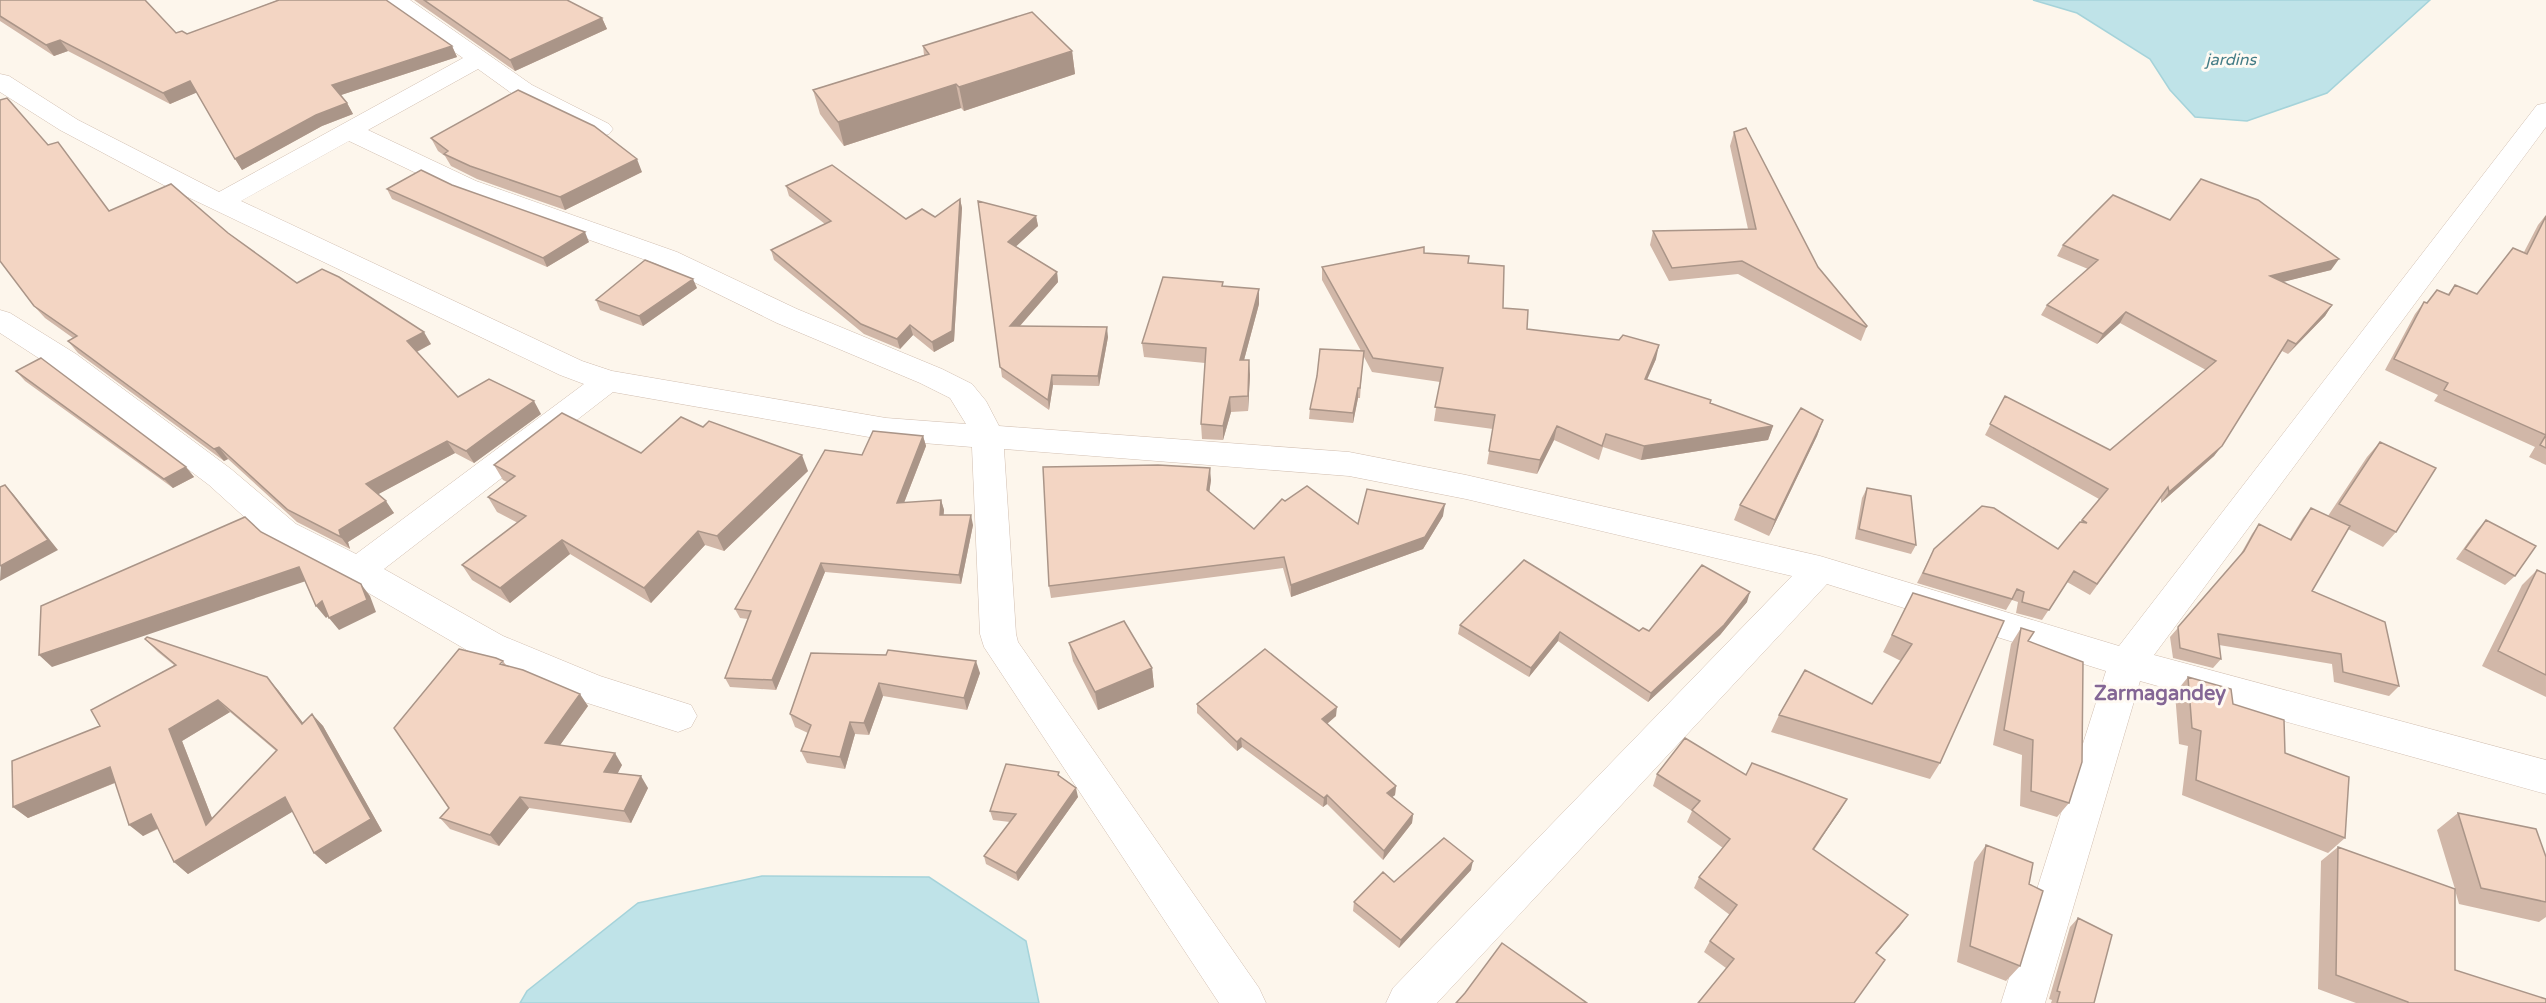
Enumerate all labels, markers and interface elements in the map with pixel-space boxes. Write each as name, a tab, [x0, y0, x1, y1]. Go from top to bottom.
water label: jardins	[2204, 50, 2258, 70]
district label: Zarmagandey	[2094, 682, 2226, 706]

